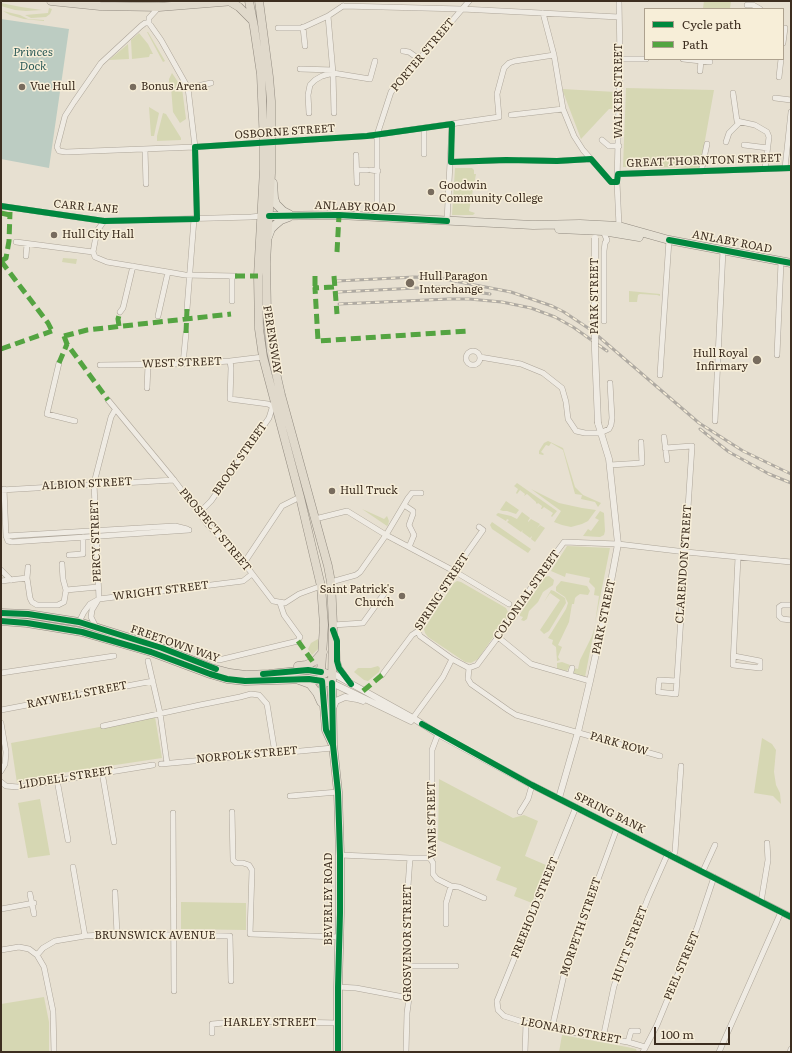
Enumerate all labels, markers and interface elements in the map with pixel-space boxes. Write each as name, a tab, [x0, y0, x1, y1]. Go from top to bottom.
legend	[644, 8, 784, 60]
text: Cycle path	[682, 15, 742, 33]
street label: PORTER STREET	[388, 16, 458, 94]
text: Path	[682, 35, 708, 53]
street label: WALKER STREET	[612, 43, 626, 139]
water label: Princes Dock	[13, 45, 53, 73]
place label: Vue Hull	[30, 80, 75, 94]
place label: Bonus Arena	[141, 80, 208, 94]
marker: Vue Hull	[17, 82, 27, 92]
marker: Bonus Arena	[128, 82, 138, 92]
street label: OSBORNE STREET	[234, 122, 336, 142]
street label: GREAT THORNTON STREET	[626, 152, 782, 170]
place label: Goodwin Community College	[439, 179, 543, 205]
marker: Goodwin Community College	[426, 187, 436, 197]
street label: CARR LANE	[53, 198, 119, 216]
street label: ANLABY ROAD	[314, 199, 396, 215]
place label: Hull City Hall	[62, 228, 134, 242]
street label: ANLABY ROAD	[691, 228, 773, 256]
marker: Hull City Hall	[49, 230, 59, 240]
street label: PARK STREET	[588, 258, 602, 334]
place label: Hull Paragon Interchange	[419, 270, 488, 296]
marker: Hull Paragon Interchange	[404, 277, 416, 289]
street label: FERENSWAY	[260, 304, 284, 376]
place label: Hull Royal Infirmary	[693, 347, 748, 373]
marker: Hull Royal Infirmary	[751, 354, 763, 366]
street label: WEST STREET	[142, 355, 222, 371]
street label: BROOK STREET	[210, 420, 270, 498]
street label: ALBION STREET	[41, 475, 133, 493]
place label: Hull Truck	[340, 484, 398, 498]
street label: PROSPECT STREET	[176, 486, 254, 574]
marker: Hull Truck	[327, 486, 337, 496]
street label: PERCY STREET	[88, 499, 104, 583]
street label: CLARENDON STREET	[673, 504, 695, 624]
street label: COLONIAL STREET	[491, 548, 563, 642]
street label: SPRING STREET	[412, 551, 472, 633]
street label: PARK STREET	[590, 578, 618, 656]
street label: WRIGHT STREET	[112, 579, 210, 603]
place label: Saint Patrick's Church	[320, 583, 394, 609]
marker: Saint Patrick's Church	[397, 591, 407, 601]
street label: FREETOWN WAY	[129, 623, 221, 665]
street label: RAYWELL STREET	[26, 679, 128, 711]
street label: PARK ROW	[588, 729, 650, 759]
street label: NORFOLK STREET	[196, 744, 298, 766]
street label: LIDDELL STREET	[18, 764, 114, 792]
street label: VANE STREET	[425, 781, 439, 859]
street label: SPRING BANK	[572, 789, 648, 837]
street label: BEVERLEY ROAD	[322, 852, 336, 946]
street label: FREEHOLD STREET	[509, 855, 561, 961]
street label: MORPETH STREET	[558, 876, 604, 978]
street label: GROSVENOR STREET	[401, 884, 415, 1002]
street label: HUTT STREET	[609, 904, 651, 984]
street label: BRUNSWICK AVENUE	[94, 929, 216, 943]
street label: PEEL STREET	[661, 929, 703, 1003]
street label: LEONARD STREET	[520, 1015, 622, 1047]
street label: HARLEY STREET	[223, 1016, 317, 1030]
scale bar	[656, 1019, 732, 1045]
text: 100 m	[661, 1025, 694, 1043]

